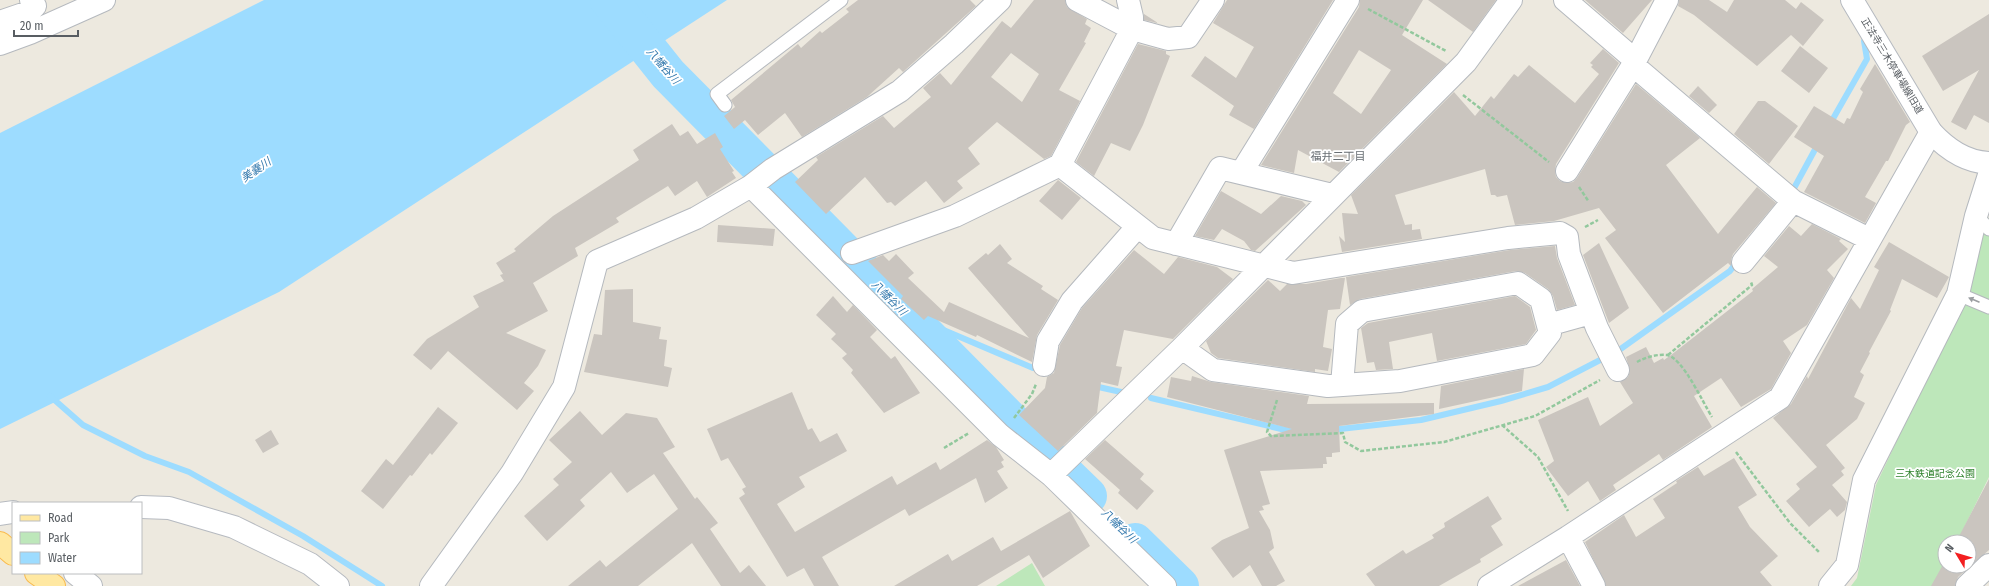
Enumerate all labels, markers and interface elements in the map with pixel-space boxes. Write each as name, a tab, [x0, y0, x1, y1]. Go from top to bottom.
scale bar	[14, 12, 78, 38]
street label: 正法寺三木停車場線旧道	[1859, 16, 1925, 116]
text: 20 m	[20, 19, 44, 33]
water label: 八幡谷川	[644, 45, 683, 88]
district label: 福井二丁目	[1311, 150, 1366, 163]
water label: 美嚢川	[239, 155, 274, 185]
water label: 八幡谷川	[869, 278, 910, 319]
one-way arrow	[1967, 297, 1979, 303]
park label: 三木鉄道記念公園	[1895, 468, 1975, 480]
legend	[12, 502, 142, 574]
water label: 八幡谷川	[1099, 506, 1140, 547]
text: Road	[48, 511, 73, 525]
text: Park	[48, 531, 70, 545]
north arrow	[1937, 534, 1977, 574]
text: N	[1942, 542, 1957, 555]
text: Water	[48, 551, 77, 565]

